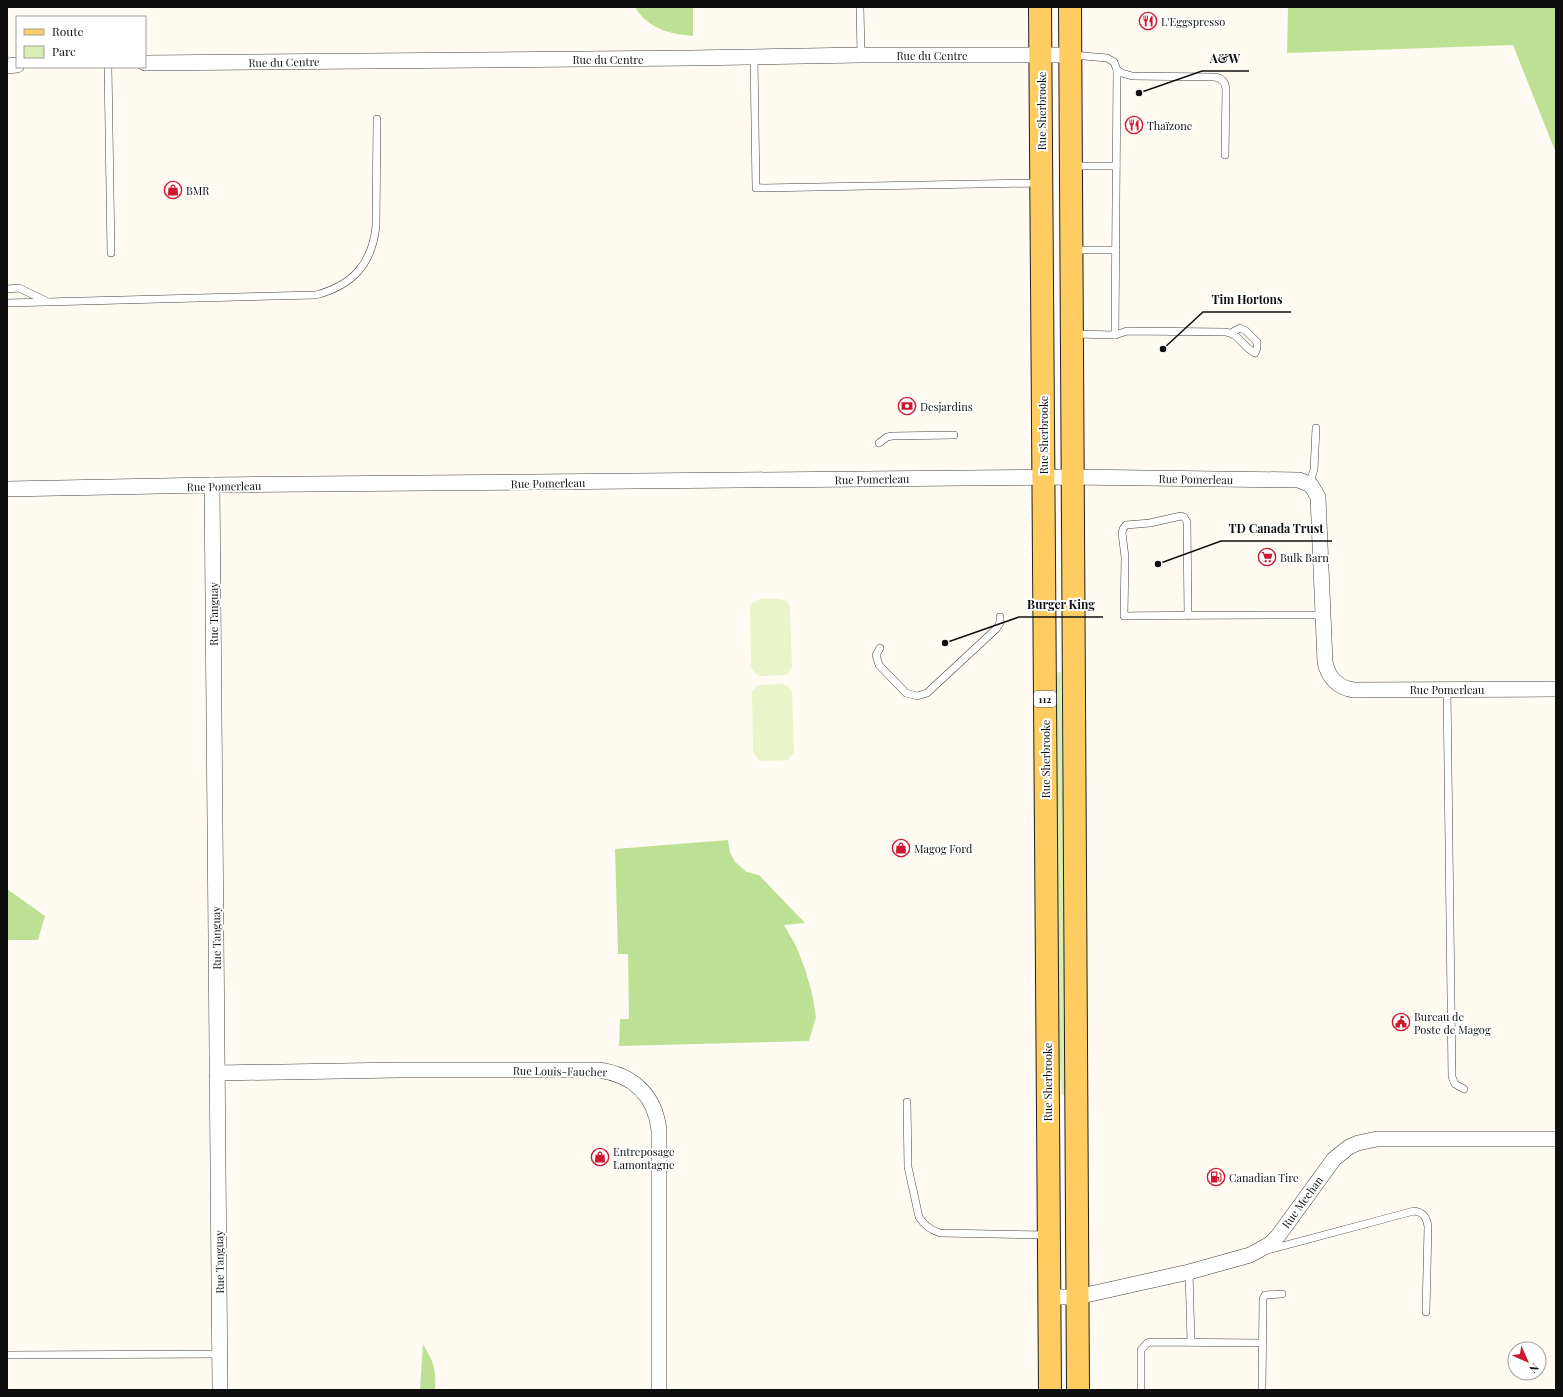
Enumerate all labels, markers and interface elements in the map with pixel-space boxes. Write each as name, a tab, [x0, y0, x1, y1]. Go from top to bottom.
restaurant icon: L'Eggspresso	[1138, 11, 1158, 31]
place label: L'Eggspresso	[1161, 14, 1225, 29]
legend	[16, 16, 146, 68]
text: Route	[52, 23, 84, 39]
text: Parc	[52, 43, 76, 59]
callout: A&W	[1202, 47, 1249, 71]
street label: Rue du Centre	[896, 48, 968, 63]
text: A&W	[1209, 50, 1241, 66]
street label: Rue du Centre	[572, 52, 644, 67]
street label: Rue du Centre	[248, 54, 320, 70]
street label: Rue Sherbrooke	[1034, 71, 1049, 150]
restaurant icon: Thaïzone	[1124, 115, 1144, 135]
place label: Thaïzone	[1147, 118, 1193, 133]
shop icon: BMR	[163, 180, 183, 200]
place label: BMR	[186, 183, 210, 198]
callout: Tim Hortons	[1203, 288, 1291, 312]
text: Tim Hortons	[1211, 291, 1283, 307]
street label: Rue Sherbrooke	[1036, 395, 1051, 474]
bank icon: Desjardins	[897, 396, 917, 416]
place label: Desjardins	[920, 399, 973, 414]
street label: Rue Pomerleau	[835, 471, 910, 487]
street label: Rue Pomerleau	[1159, 471, 1234, 487]
street label: Rue Pomerleau	[511, 475, 586, 491]
street label: Rue Pomerleau	[187, 478, 262, 494]
callout: TD Canada Trust	[1221, 517, 1332, 541]
text: TD Canada Trust	[1229, 520, 1324, 536]
supermarket icon: Bulk Barn	[1257, 547, 1277, 567]
place label: Bulk Barn	[1280, 550, 1329, 565]
street label: Rue Tanguay	[206, 582, 221, 646]
callout: Burger King	[1019, 593, 1103, 617]
text: Burger King	[1027, 596, 1095, 612]
street label: Rue Pomerleau	[1410, 682, 1485, 697]
road number: 112	[1034, 691, 1056, 707]
street label: Rue Sherbrooke	[1038, 719, 1053, 798]
shop icon: Magog Ford	[891, 838, 911, 858]
place label: Magog Ford	[914, 841, 973, 856]
street label: Rue Tanguay	[208, 906, 224, 970]
place label: Bureau de Poste de Magog	[1414, 1009, 1491, 1037]
public building icon: Bureau de Poste de Magog	[1391, 1012, 1411, 1032]
street label: Rue Sherbrooke	[1040, 1042, 1055, 1121]
street label: Rue Louis-Faucher	[513, 1063, 608, 1079]
place label: Entreposage Lamontagne	[613, 1144, 675, 1172]
shop icon: Entreposage Lamontagne	[590, 1147, 610, 1167]
fuel station icon: Canadian Tire	[1206, 1167, 1226, 1187]
place label: Canadian Tire	[1229, 1170, 1299, 1185]
street label: Rue Meehan	[1278, 1173, 1326, 1231]
street label: Rue Tanguay	[211, 1230, 227, 1294]
north arrow	[1507, 1341, 1547, 1381]
text: N	[1526, 1360, 1543, 1377]

